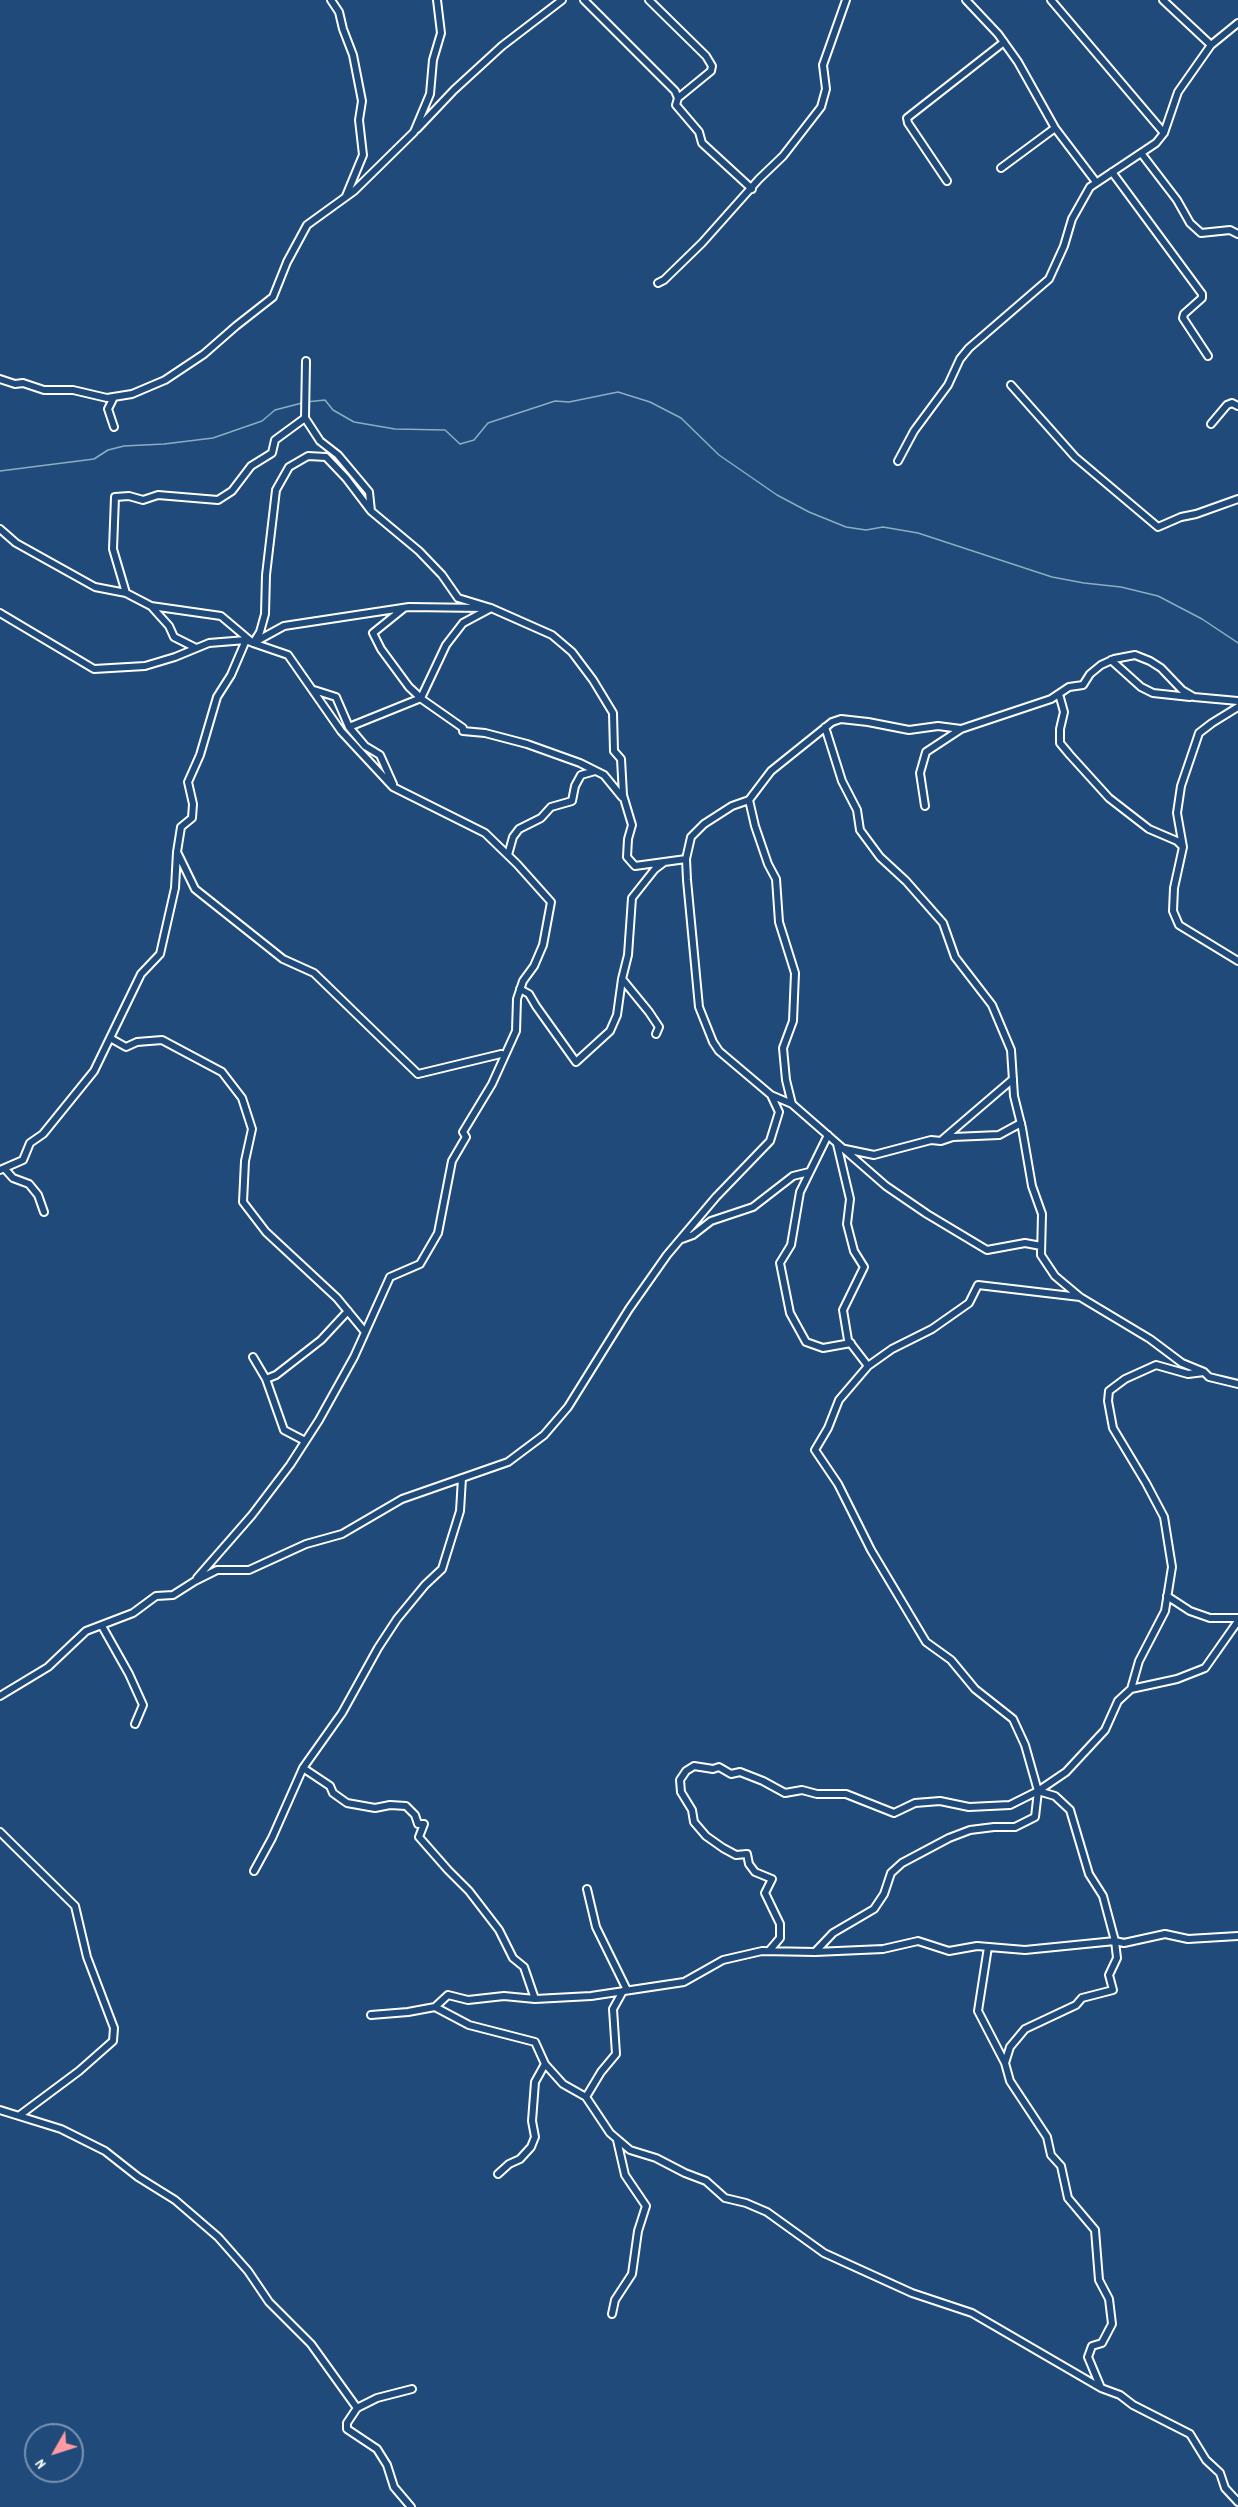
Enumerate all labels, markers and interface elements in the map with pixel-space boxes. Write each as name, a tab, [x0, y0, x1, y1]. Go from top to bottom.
north arrow	[24, 2423, 84, 2483]
text: N	[30, 2453, 53, 2474]

